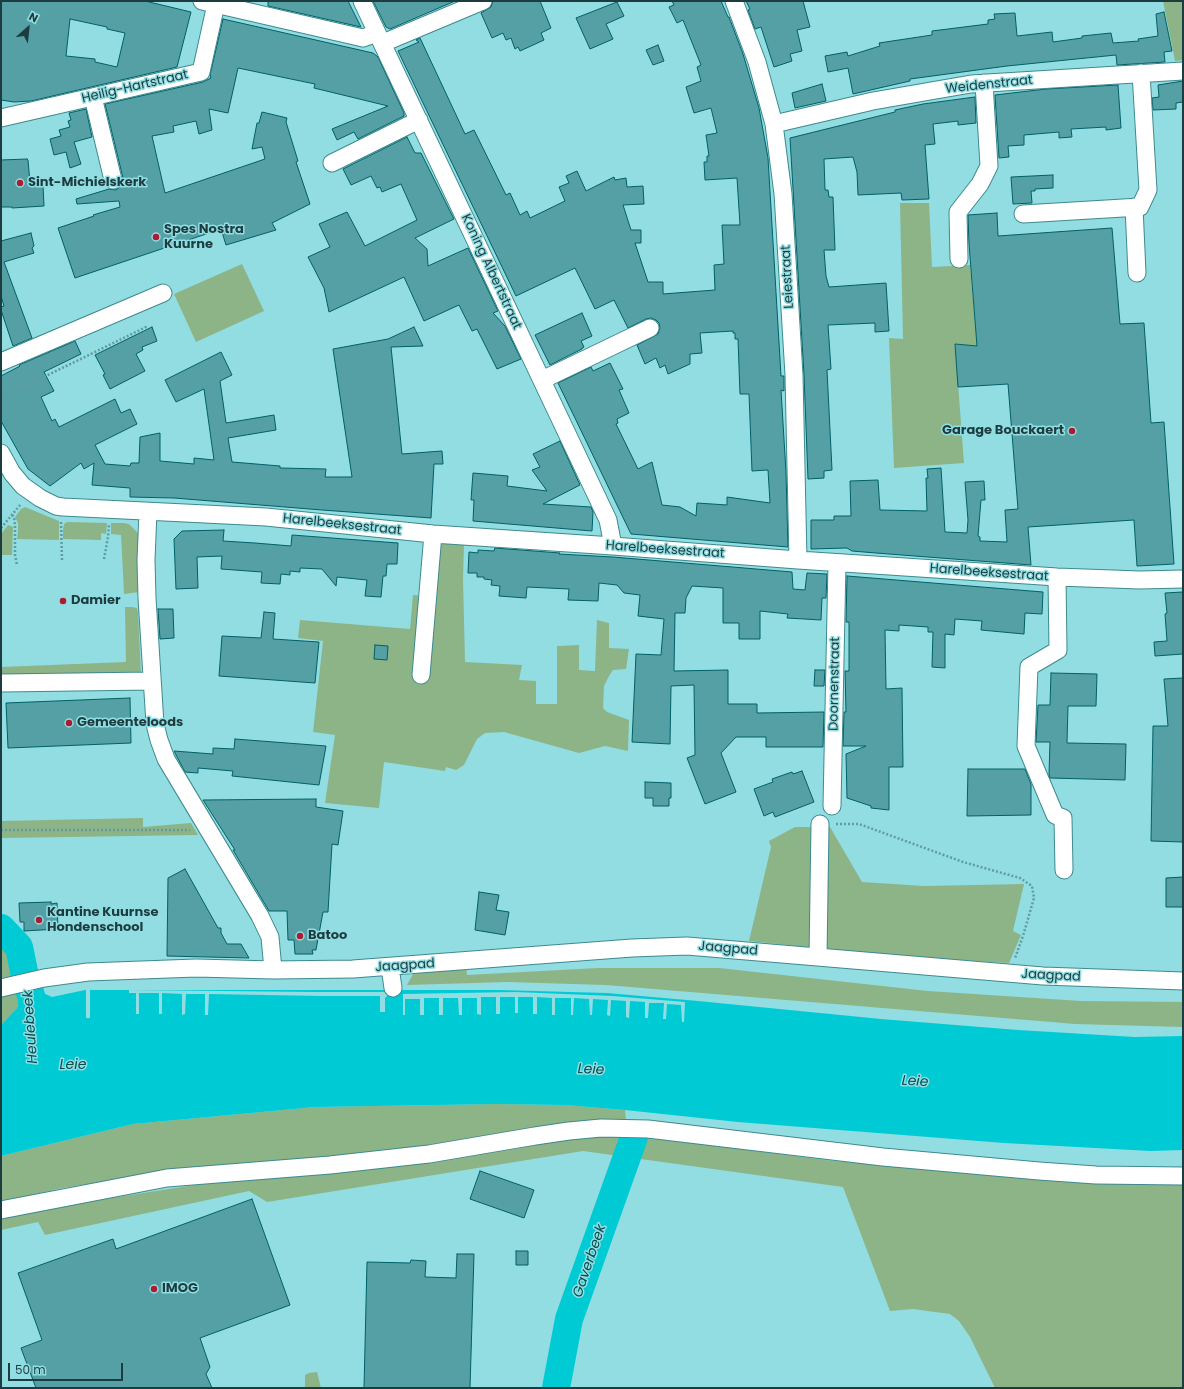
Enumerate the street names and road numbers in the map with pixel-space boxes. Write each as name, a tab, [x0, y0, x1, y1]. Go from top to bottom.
street label: Heilig-Hartstraat	[80, 67, 190, 107]
street label: Weidenstraat	[945, 73, 1033, 97]
street label: Koning Albertstraat	[457, 212, 525, 332]
street label: Leiestraat	[779, 245, 797, 309]
street label: Harelbeeksestraat	[282, 511, 402, 539]
street label: Harelbeeksestraat	[605, 538, 725, 562]
street label: Harelbeeksestraat	[929, 561, 1049, 585]
street label: Doornenstraat	[826, 637, 844, 731]
street label: Jaagpad	[698, 939, 758, 959]
street label: Jaagpad	[375, 956, 435, 976]
street label: Jaagpad	[1021, 967, 1081, 985]

